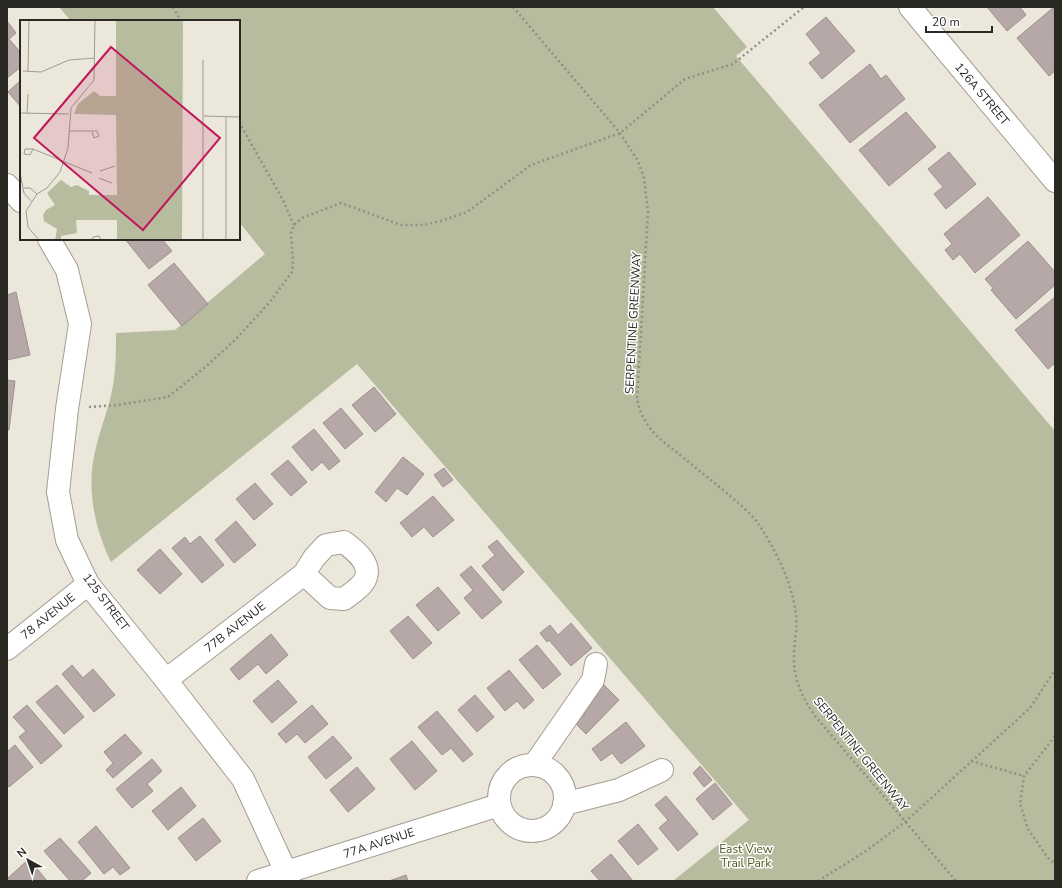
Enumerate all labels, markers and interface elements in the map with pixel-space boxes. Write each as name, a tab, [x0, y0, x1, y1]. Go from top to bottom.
scale bar	[926, 8, 992, 34]
text: 20 m	[932, 14, 960, 30]
inset map	[20, 20, 240, 240]
street label: 126A STREET	[951, 59, 1013, 129]
street label: SERPENTINE GREENWAY	[621, 251, 645, 395]
street label: 125 STREET	[79, 570, 133, 635]
street label: 78 AVENUE	[18, 589, 78, 643]
street label: 77B AVENUE	[201, 598, 269, 656]
street label: SERPENTINE GREENWAY	[810, 694, 913, 815]
street label: 77A AVENUE	[341, 824, 417, 862]
north arrow	[8, 840, 48, 880]
park label: East View Trail Park	[719, 841, 773, 871]
text: N	[14, 844, 30, 861]

